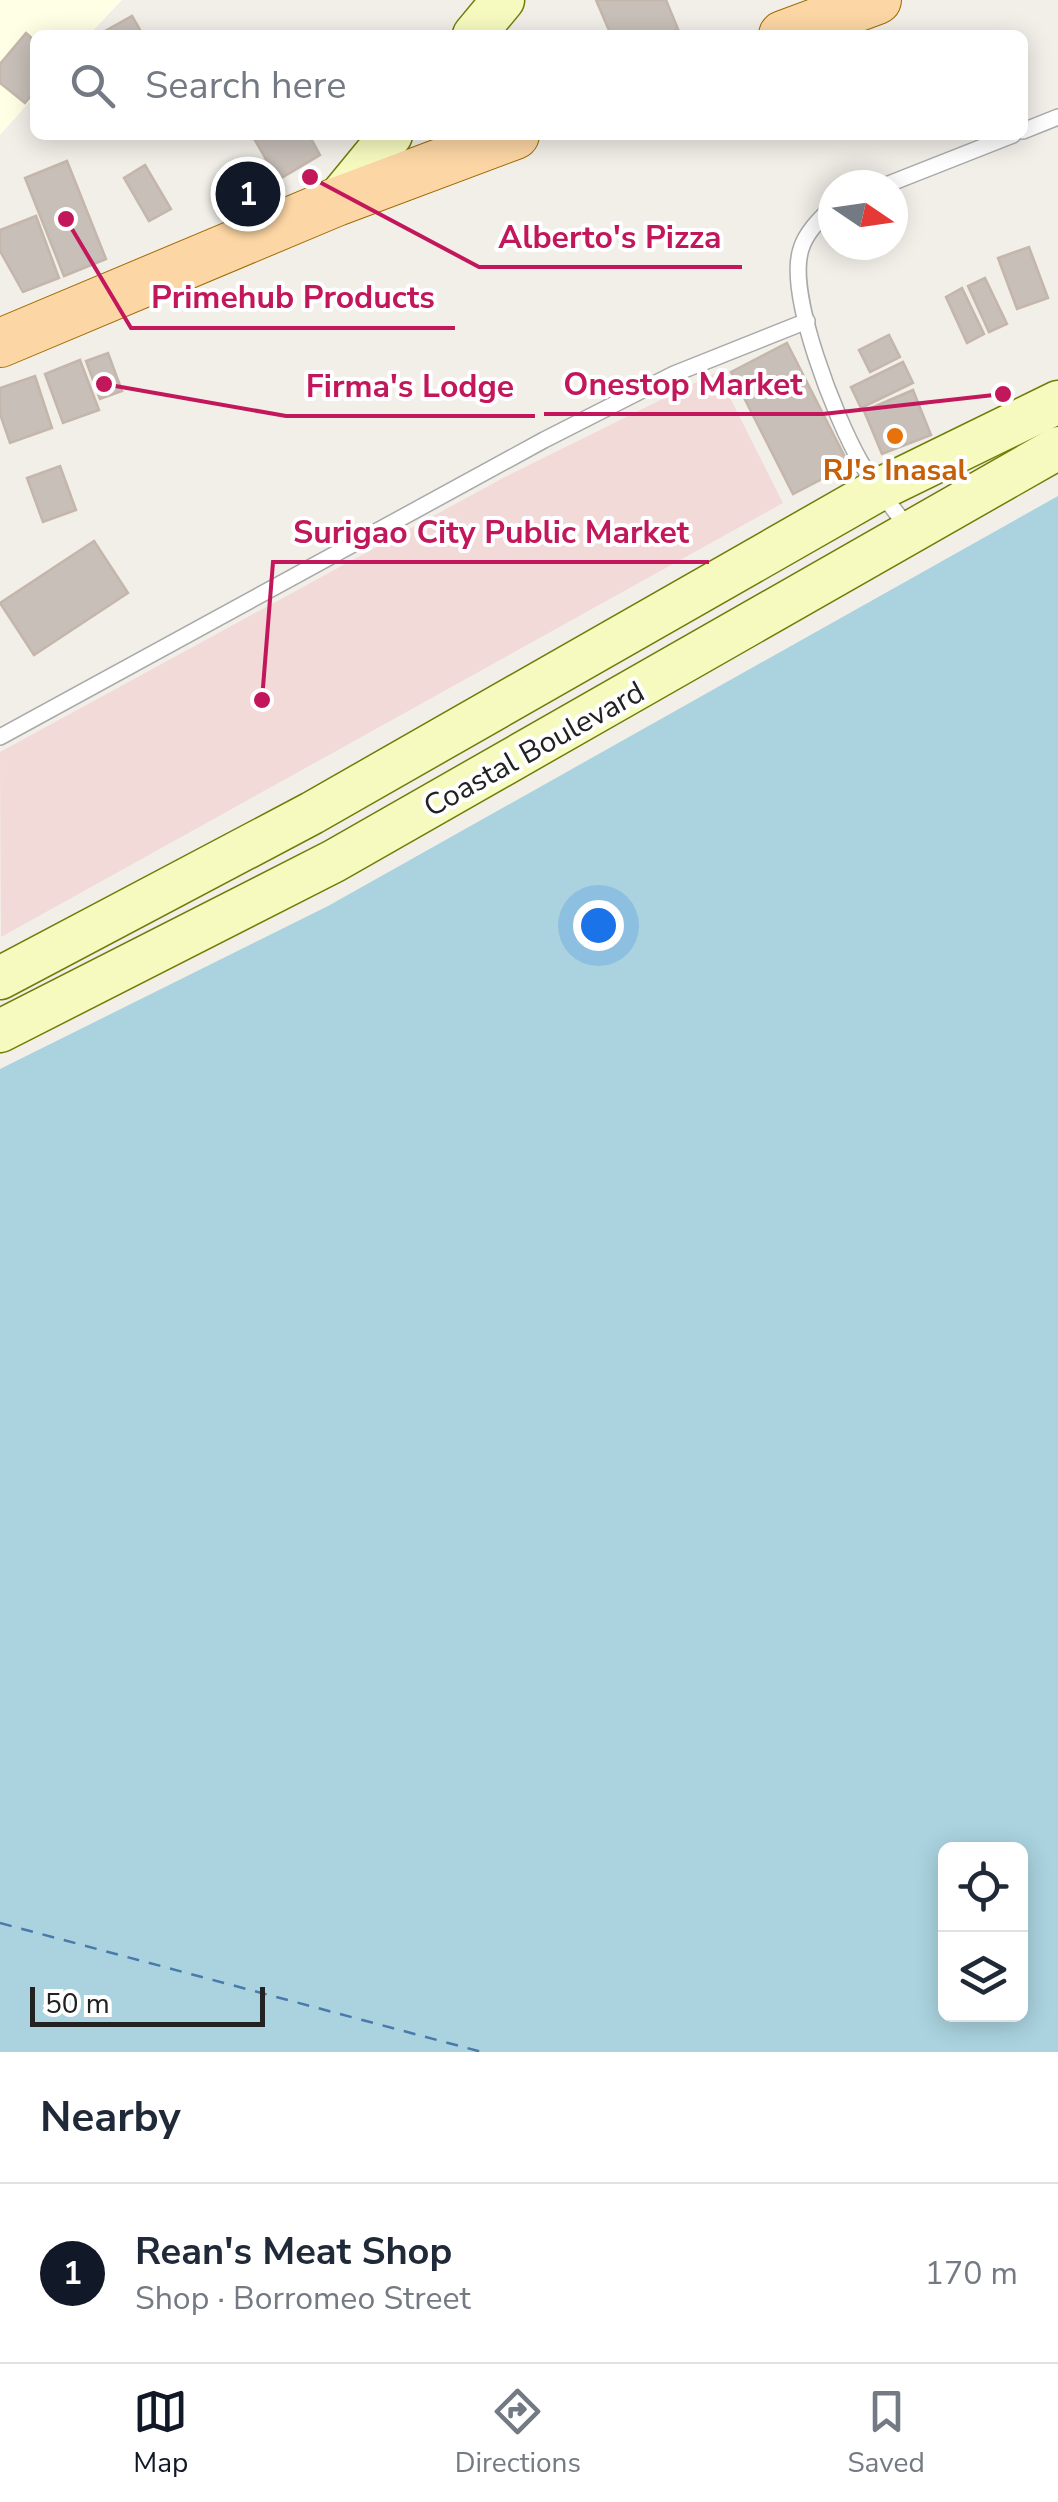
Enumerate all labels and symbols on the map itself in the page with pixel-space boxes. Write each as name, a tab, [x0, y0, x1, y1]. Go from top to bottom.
pin: 1	[216, 156, 280, 232]
north arrow	[818, 170, 908, 260]
callout: Alberto's Pizza	[479, 205, 742, 267]
text: Alberto's Pizza	[498, 216, 722, 259]
callout: Primehub Products	[131, 266, 455, 328]
text: Primehub Products	[151, 276, 435, 319]
callout: Onestop Market	[544, 352, 823, 414]
callout: Firma's Lodge	[286, 354, 535, 416]
text: Onestop Market	[563, 363, 803, 406]
text: Firma's Lodge	[306, 365, 514, 408]
marker: RJ's Inasal	[884, 425, 906, 447]
place label: RJ's Inasal	[823, 450, 968, 491]
callout: Surigao City Public Market	[273, 500, 709, 562]
text: Surigao City Public Market	[293, 511, 690, 554]
street label: Coastal Boulevard	[417, 672, 652, 827]
your location	[573, 900, 624, 951]
scale bar	[30, 1982, 265, 2026]

